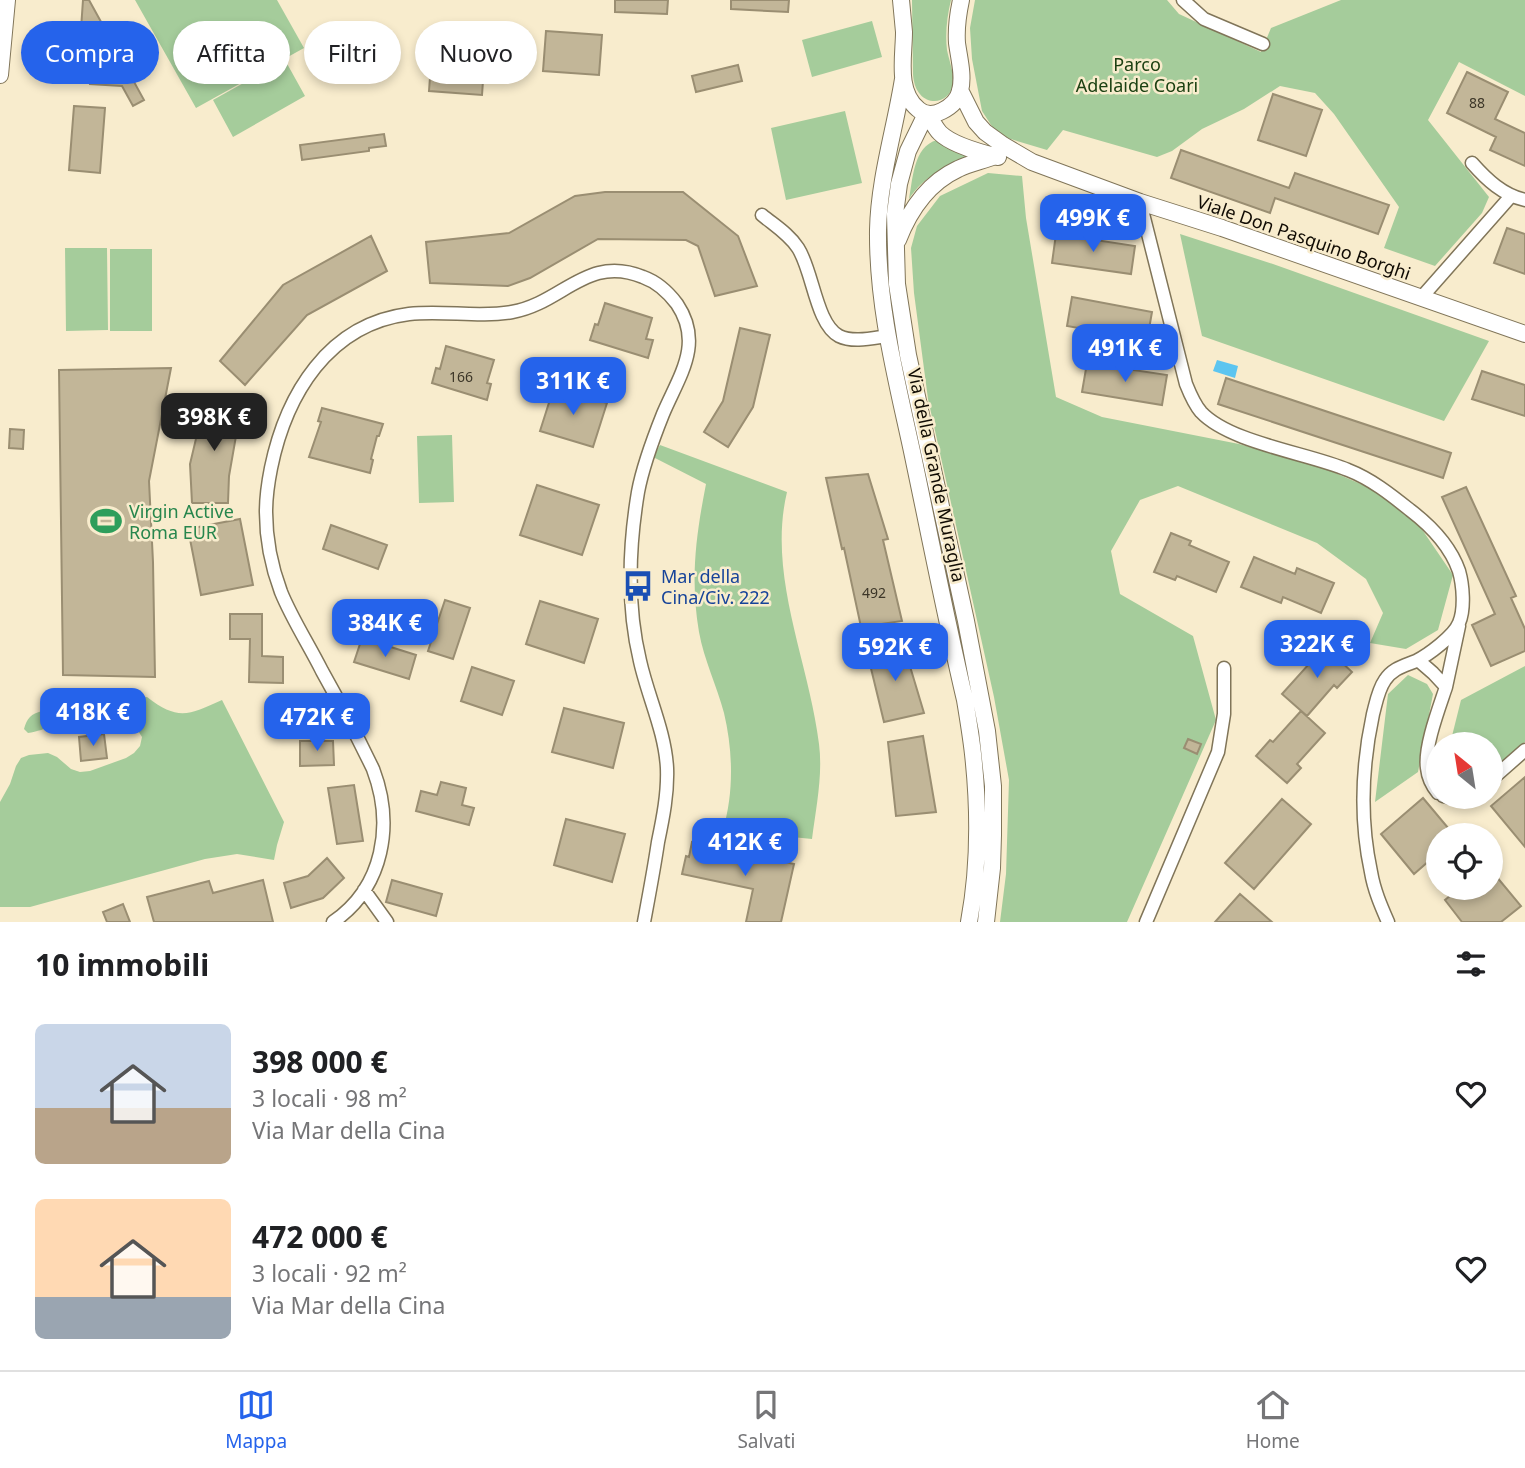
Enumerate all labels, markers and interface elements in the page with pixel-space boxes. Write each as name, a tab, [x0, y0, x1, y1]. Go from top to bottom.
chip: Compra	[21, 21, 159, 84]
chip: Affitta	[173, 21, 290, 84]
chip: Filtri	[304, 21, 401, 84]
chip: Nuovo	[415, 21, 537, 84]
park label: Parco Adelaide Coari	[1076, 52, 1198, 97]
house number: 88	[1469, 93, 1485, 112]
street label: Viale Don Pasquino Borghi	[1194, 189, 1414, 285]
pin: 499K €	[1036, 194, 1150, 254]
text: 499K €	[1056, 201, 1130, 233]
pin: 491K €	[1068, 324, 1182, 384]
text: 491K €	[1088, 331, 1162, 363]
pin: 311K €	[516, 358, 630, 417]
text: 311K €	[536, 364, 610, 396]
street label: Via della Grande Muraglia	[903, 366, 971, 584]
house number: 166	[449, 367, 473, 386]
pin: 398K €	[157, 393, 271, 453]
text: 398K €	[177, 400, 251, 432]
place label: Virgin Active Roma EUR	[129, 499, 234, 544]
sports icon: Virgin Active Roma EUR	[89, 504, 123, 538]
place label: Mar della Cina/Civ. 222	[661, 564, 770, 609]
bus stop icon: Mar della Cina/Civ. 222	[621, 569, 655, 603]
house number: 492	[862, 583, 886, 602]
pin: 384K €	[328, 600, 442, 659]
text: 384K €	[348, 606, 422, 638]
pin: 322K €	[1260, 620, 1374, 680]
pin: 592K €	[838, 624, 952, 683]
text: 322K €	[1280, 627, 1354, 659]
text: 592K €	[858, 630, 932, 662]
pin: 418K €	[36, 688, 150, 748]
pin: 472K €	[260, 694, 374, 753]
text: 418K €	[56, 695, 130, 727]
text: 472K €	[280, 700, 354, 732]
north arrow	[1426, 732, 1503, 808]
map controls	[1426, 732, 1503, 900]
pin: 412K €	[688, 818, 802, 878]
button: locate	[1426, 823, 1503, 900]
text: 412K €	[708, 825, 782, 857]
text: 10 immobili	[35, 944, 209, 985]
icon: filters	[1452, 945, 1490, 983]
text: 398 000 €	[252, 1041, 388, 1082]
icon: home	[91, 1052, 175, 1136]
icon: heart	[1452, 1075, 1490, 1113]
text: 3 locali · 98 m²	[252, 1082, 407, 1114]
text: Via Mar della Cina	[252, 1114, 445, 1146]
text: 472 000 €	[252, 1216, 388, 1257]
icon: home	[91, 1227, 175, 1311]
icon: heart	[1452, 1250, 1490, 1288]
text: 3 locali · 92 m²	[252, 1257, 407, 1289]
text: Via Mar della Cina	[252, 1289, 445, 1321]
tab: Mappa	[225, 1386, 287, 1454]
tab: Salvati	[737, 1386, 795, 1454]
tab: Home	[1246, 1386, 1300, 1454]

